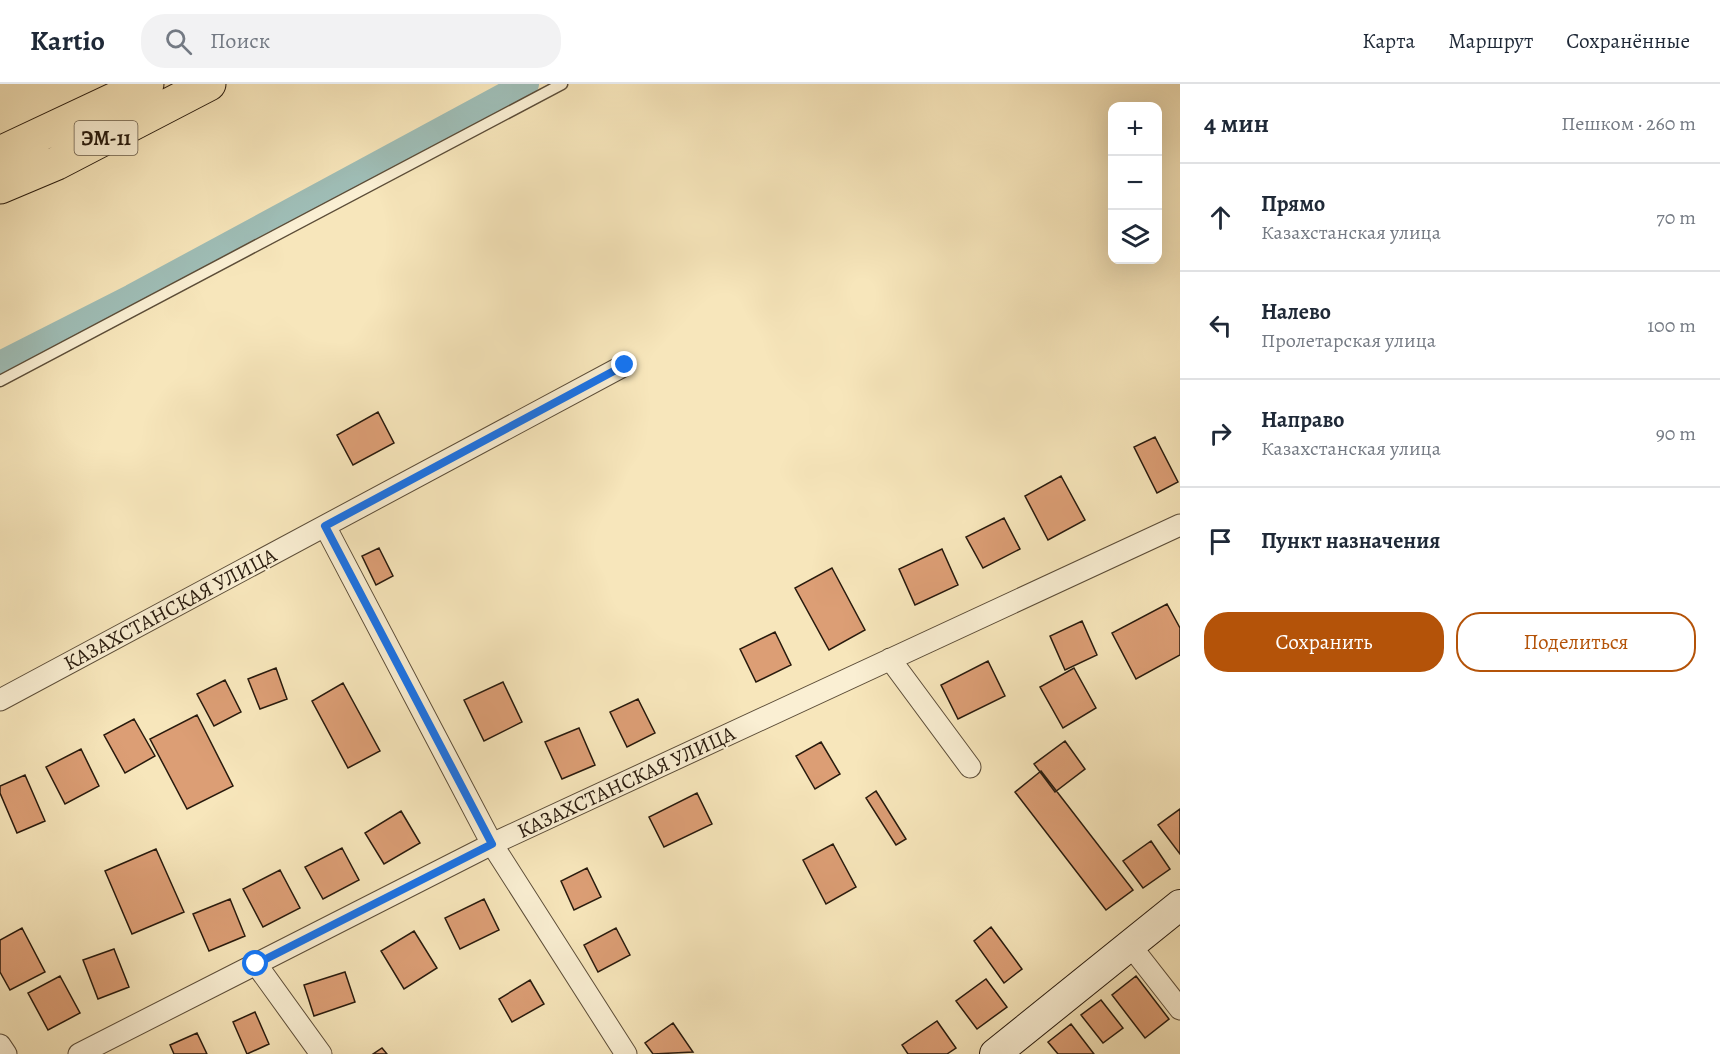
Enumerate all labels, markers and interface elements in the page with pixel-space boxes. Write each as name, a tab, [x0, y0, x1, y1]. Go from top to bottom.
search box	[141, 14, 561, 68]
text: Kartio	[30, 22, 105, 60]
icon: search	[162, 25, 195, 58]
text: Поиск	[210, 26, 270, 56]
text: Карта	[1362, 27, 1415, 55]
text: Маршрут	[1448, 27, 1533, 55]
text: Сохранённые	[1566, 27, 1690, 55]
map controls	[1108, 102, 1162, 264]
button: +	[1108, 102, 1162, 156]
text: 4 мин	[1204, 106, 1269, 141]
text: Пешком · 260 m	[1561, 110, 1696, 137]
road number: ЭМ-11	[74, 121, 138, 155]
button: −	[1108, 156, 1162, 210]
text: Прямо	[1261, 189, 1325, 219]
icon: ahead	[1204, 201, 1237, 234]
text: 70 m	[1656, 204, 1696, 231]
button: layers	[1108, 210, 1162, 264]
text: Казахстанская улица	[1261, 219, 1441, 246]
text: Налево	[1261, 297, 1331, 327]
icon: left	[1204, 309, 1237, 342]
text: 100 m	[1647, 312, 1696, 339]
text: Пролетарская улица	[1261, 327, 1436, 354]
route end	[611, 351, 637, 377]
text: Направо	[1261, 405, 1344, 435]
icon: right	[1204, 417, 1237, 450]
text: 90 m	[1656, 420, 1696, 447]
text: Казахстанская улица	[1261, 435, 1441, 462]
icon: arrive	[1204, 525, 1237, 558]
text: Пункт назначения	[1261, 526, 1440, 556]
street label: КАЗАХСТАНСКАЯ УЛИЦА	[59, 541, 282, 677]
button: Сохранить	[1204, 612, 1444, 672]
button: Поделиться	[1456, 612, 1696, 672]
street label: КАЗАХСТАНСКАЯ УЛИЦА	[513, 719, 740, 845]
route start	[242, 950, 268, 976]

